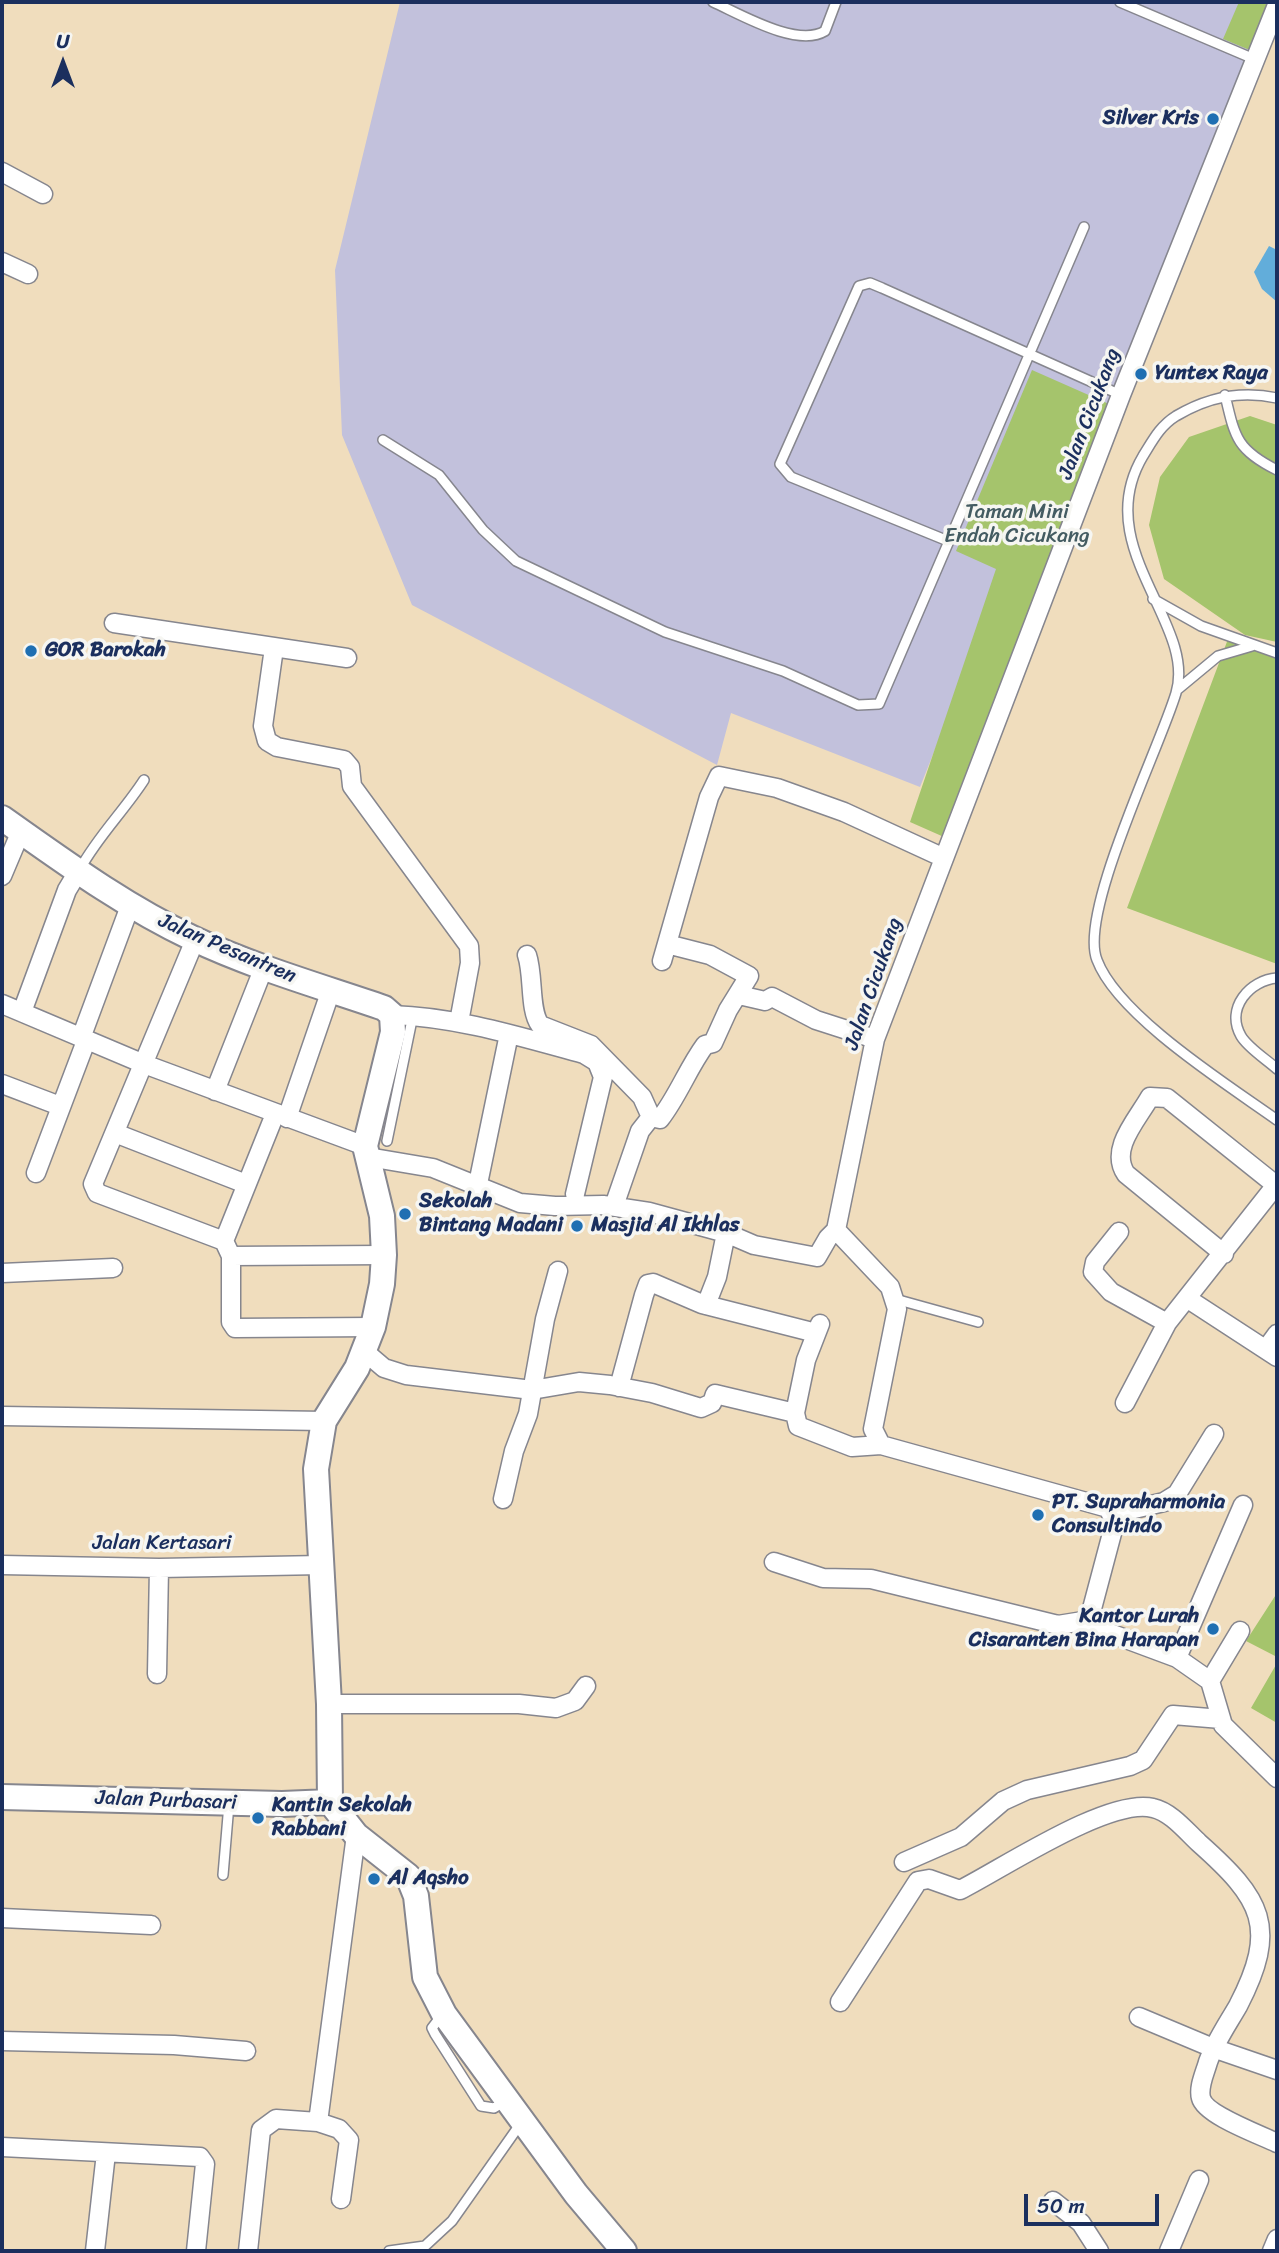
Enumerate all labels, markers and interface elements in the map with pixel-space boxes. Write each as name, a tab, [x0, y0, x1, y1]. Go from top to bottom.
text: U	[57, 25, 69, 58]
north arrow	[28, 28, 98, 98]
place label: Silver Kris	[1103, 106, 1199, 132]
marker: Silver Kris	[1205, 111, 1221, 127]
street label: Jalan Cicukang	[1054, 345, 1126, 483]
place label: Yuntex Raya	[1155, 361, 1268, 387]
marker: Yuntex Raya	[1133, 366, 1149, 382]
park label: Taman Mini Endah Cicukang	[944, 500, 1090, 550]
place label: GOR Barokah	[45, 638, 166, 664]
marker: GOR Barokah	[23, 643, 39, 659]
street label: Jalan Pesantren	[154, 909, 300, 989]
street label: Jalan Cicukang	[840, 915, 908, 1053]
place label: Sekolah Bintang Madani	[419, 1189, 563, 1239]
marker: Sekolah Bintang Madani	[397, 1206, 413, 1222]
place label: Masjid Al Ikhlas	[591, 1213, 739, 1239]
marker: Masjid Al Ikhlas	[569, 1218, 585, 1234]
place label: PT. Supraharmonia Consultindo	[1052, 1490, 1225, 1540]
marker: PT. Supraharmonia Consultindo	[1030, 1507, 1046, 1523]
street label: Jalan Kertasari	[92, 1531, 232, 1557]
place label: Kantor Lurah Cisaranten Bina Harapan	[969, 1604, 1199, 1654]
marker: Kantor Lurah Cisaranten Bina Harapan	[1205, 1621, 1221, 1637]
street label: Jalan Purbasari	[95, 1786, 237, 1816]
place label: Kantin Sekolah Rabbani	[272, 1793, 412, 1843]
marker: Kantin Sekolah Rabbani	[250, 1810, 266, 1826]
place label: Al Aqsho	[388, 1866, 469, 1892]
marker: Al Aqsho	[366, 1871, 382, 1887]
scale bar	[1027, 2180, 1162, 2224]
text: 50 m	[1037, 2187, 1085, 2225]

